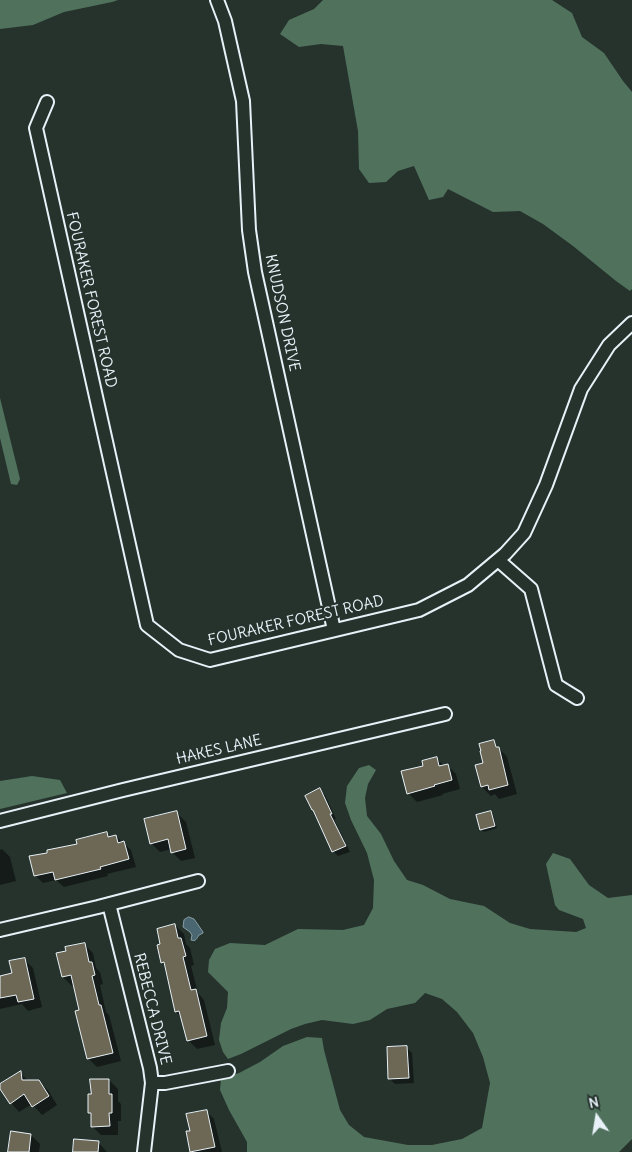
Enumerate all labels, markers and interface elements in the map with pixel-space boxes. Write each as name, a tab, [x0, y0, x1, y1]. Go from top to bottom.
street label: FOURAKER FOREST ROAD	[62, 210, 120, 390]
street label: KNUDSON DRIVE	[261, 253, 303, 373]
street label: FOURAKER FOREST ROAD	[206, 592, 386, 650]
street label: HAKES LANE	[175, 731, 263, 769]
street label: REBECCA DRIVE	[129, 951, 175, 1067]
north arrow	[572, 1092, 622, 1142]
text: N	[587, 1093, 600, 1112]

